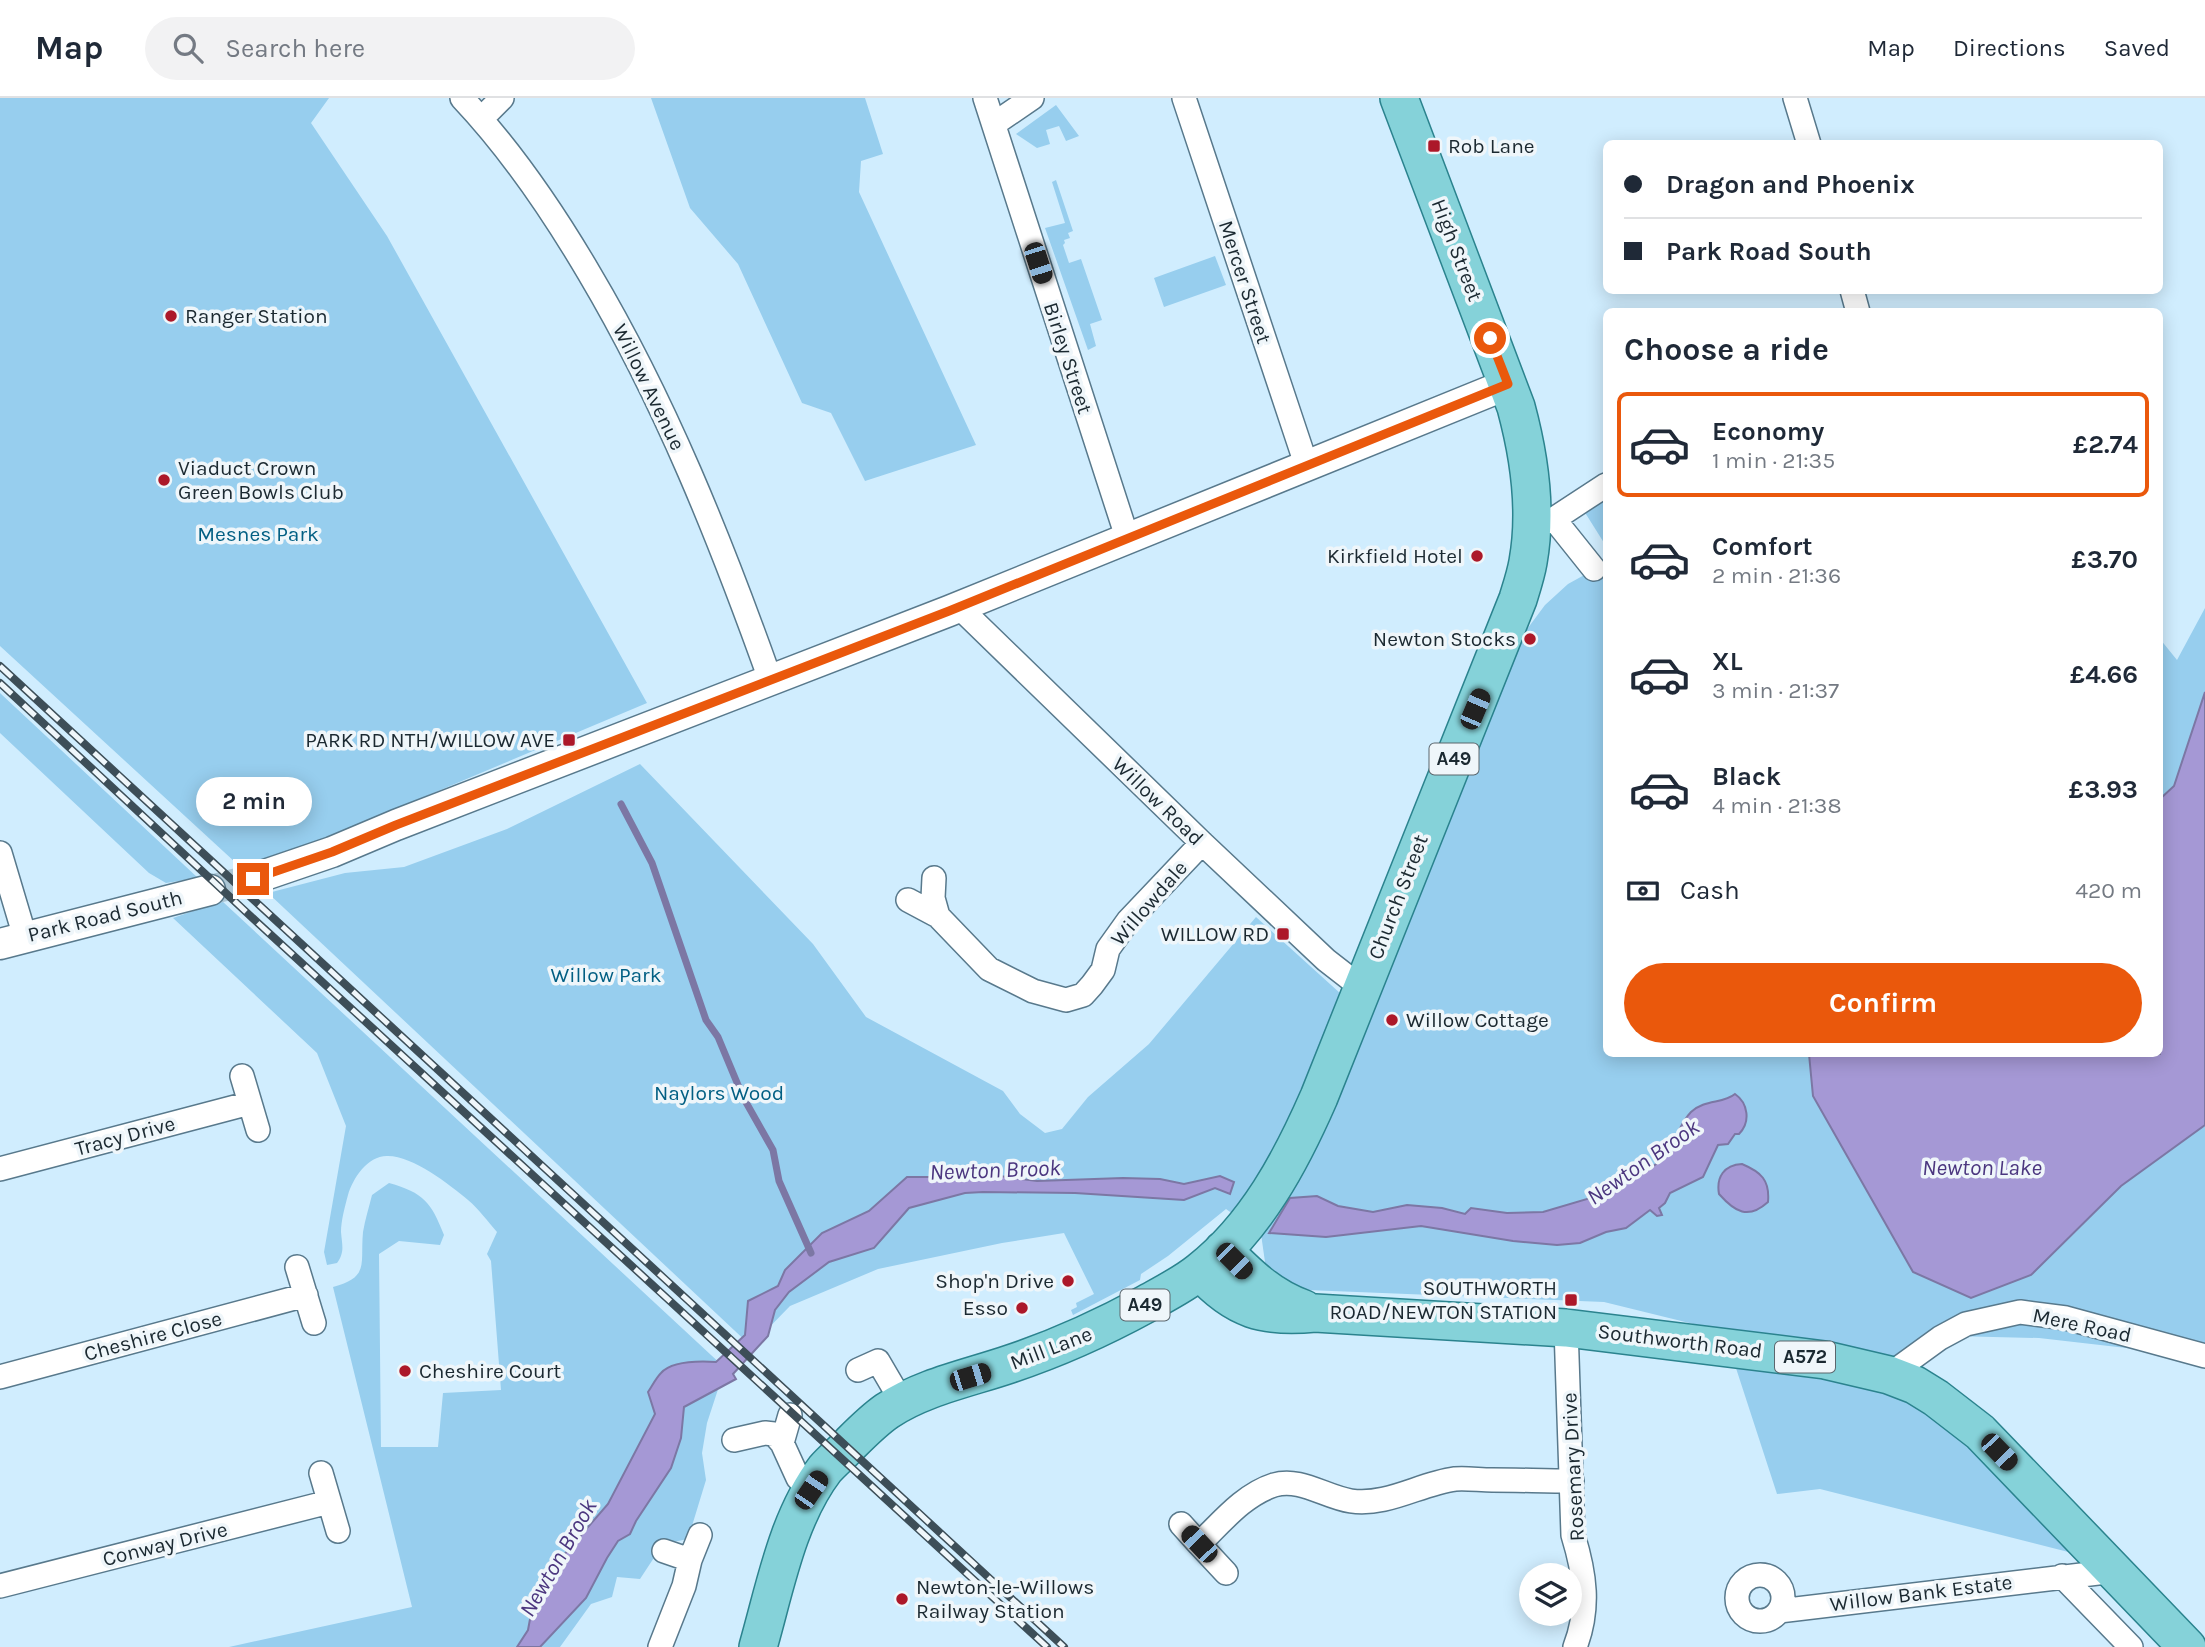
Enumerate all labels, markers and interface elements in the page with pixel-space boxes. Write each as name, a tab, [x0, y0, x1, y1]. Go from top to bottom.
search box	[145, 17, 635, 80]
text: Map	[35, 29, 103, 67]
icon: search	[169, 29, 207, 67]
text: Search here	[225, 33, 365, 64]
text: Map	[1867, 34, 1915, 62]
text: Directions	[1953, 34, 2066, 62]
text: Saved	[2104, 34, 2170, 62]
place label: Rob Lane	[1448, 134, 1535, 158]
marker: Rob Lane	[1426, 138, 1442, 154]
text: Dragon and Phoenix	[1666, 169, 1915, 200]
street label: High Street	[1427, 196, 1487, 305]
street label: Mercer Street	[1214, 217, 1276, 347]
text: Park Road South	[1666, 236, 1872, 267]
car	[1022, 240, 1055, 286]
street label: Birley Street	[1039, 299, 1097, 417]
place label: Ranger Station	[185, 304, 328, 328]
marker: Ranger Station	[163, 308, 179, 324]
street label: Willow Avenue	[608, 320, 690, 454]
route start	[1474, 322, 1506, 354]
text: Choose a ride	[1624, 331, 1829, 368]
icon: car	[1628, 413, 1691, 476]
text: Economy	[1712, 416, 1824, 447]
text: £2.74	[2073, 429, 2138, 460]
text: 1 min · 21:35	[1712, 447, 1835, 474]
place label: Viaduct Crown Green Bowls Club	[178, 456, 344, 504]
marker: Viaduct Crown Green Bowls Club	[156, 472, 172, 488]
park label: Mesnes Park	[197, 522, 319, 546]
icon: car	[1628, 528, 1691, 591]
text: Comfort	[1712, 531, 1813, 562]
place label: Kirkfield Hotel	[1327, 544, 1463, 568]
text: £3.70	[2071, 544, 2138, 575]
marker: Kirkfield Hotel	[1469, 548, 1485, 564]
text: 2 min · 21:36	[1712, 562, 1841, 589]
place label: Newton Stocks	[1373, 627, 1516, 651]
marker: Newton Stocks	[1522, 631, 1538, 647]
icon: car	[1628, 643, 1691, 706]
text: XL	[1712, 646, 1743, 677]
text: £4.66	[2070, 659, 2138, 690]
text: 3 min · 21:37	[1712, 677, 1839, 704]
car	[1458, 686, 1493, 732]
place label: PARK RD NTH/WILLOW AVE	[305, 728, 555, 752]
marker: PARK RD NTH/WILLOW AVE	[561, 732, 577, 748]
road number: A49	[1430, 744, 1478, 774]
street label: Willow Road	[1108, 752, 1208, 850]
icon: car	[1628, 758, 1691, 821]
text: Black	[1712, 761, 1781, 792]
text: £3.93	[2069, 774, 2138, 805]
callout: 2 min	[195, 778, 311, 826]
text: 2 min	[222, 788, 286, 815]
text: 4 min · 21:38	[1712, 792, 1842, 819]
street label: Church Street	[1363, 831, 1433, 963]
street label: Willowdale	[1106, 856, 1192, 950]
route end	[237, 863, 269, 895]
icon: cash	[1624, 872, 1662, 910]
text: Cash	[1680, 875, 1740, 906]
text: 420 m	[2075, 877, 2142, 904]
street label: Park Road South	[25, 885, 185, 947]
place label: WILLOW RD	[1161, 922, 1269, 946]
marker: WILLOW RD	[1275, 926, 1291, 942]
park label: Willow Park	[550, 963, 662, 987]
button: Confirm	[1624, 963, 2142, 1043]
place label: Willow Cottage	[1406, 1008, 1549, 1032]
marker: Willow Cottage	[1384, 1012, 1400, 1028]
park label: Naylors Wood	[654, 1081, 784, 1105]
street label: Tracy Drive	[72, 1111, 178, 1161]
water label: Newton Brook	[1581, 1113, 1705, 1211]
water label: Newton Brook	[929, 1154, 1061, 1186]
water label: Newton Lake	[1922, 1154, 2042, 1181]
car	[1212, 1239, 1257, 1283]
place label: Shop'n Drive	[935, 1269, 1054, 1293]
marker: Shop'n Drive	[1060, 1273, 1076, 1289]
place label: SOUTHWORTH ROAD/NEWTON STATION	[1329, 1276, 1557, 1324]
road number: A49	[1120, 1289, 1170, 1320]
marker: SOUTHWORTH ROAD/NEWTON STATION	[1563, 1292, 1579, 1308]
place label: Esso	[963, 1296, 1008, 1320]
marker: Esso	[1014, 1300, 1030, 1316]
street label: Mere Road	[2030, 1303, 2134, 1347]
street label: Cheshire Close	[81, 1306, 225, 1366]
street label: Southworth Road	[1596, 1319, 1764, 1363]
street label: Mill Lane	[1007, 1321, 1095, 1375]
road number: A572	[1775, 1342, 1835, 1372]
place label: Cheshire Court	[419, 1359, 561, 1383]
car	[947, 1361, 994, 1393]
marker: Cheshire Court	[397, 1363, 413, 1379]
street label: Rosemary Drive	[1557, 1392, 1589, 1542]
car	[1977, 1430, 2022, 1474]
car	[791, 1467, 832, 1513]
water label: Newton Brook	[513, 1494, 603, 1622]
street label: Conway Drive	[100, 1517, 230, 1571]
car	[1177, 1521, 1222, 1567]
map controls	[1519, 1563, 1582, 1626]
button: layers	[1519, 1563, 1582, 1626]
street label: Willow Bank Estate	[1828, 1570, 2014, 1616]
place label: Newton-le-Willows Railway Station	[916, 1575, 1094, 1623]
marker: Newton-le-Willows Railway Station	[894, 1591, 910, 1607]

